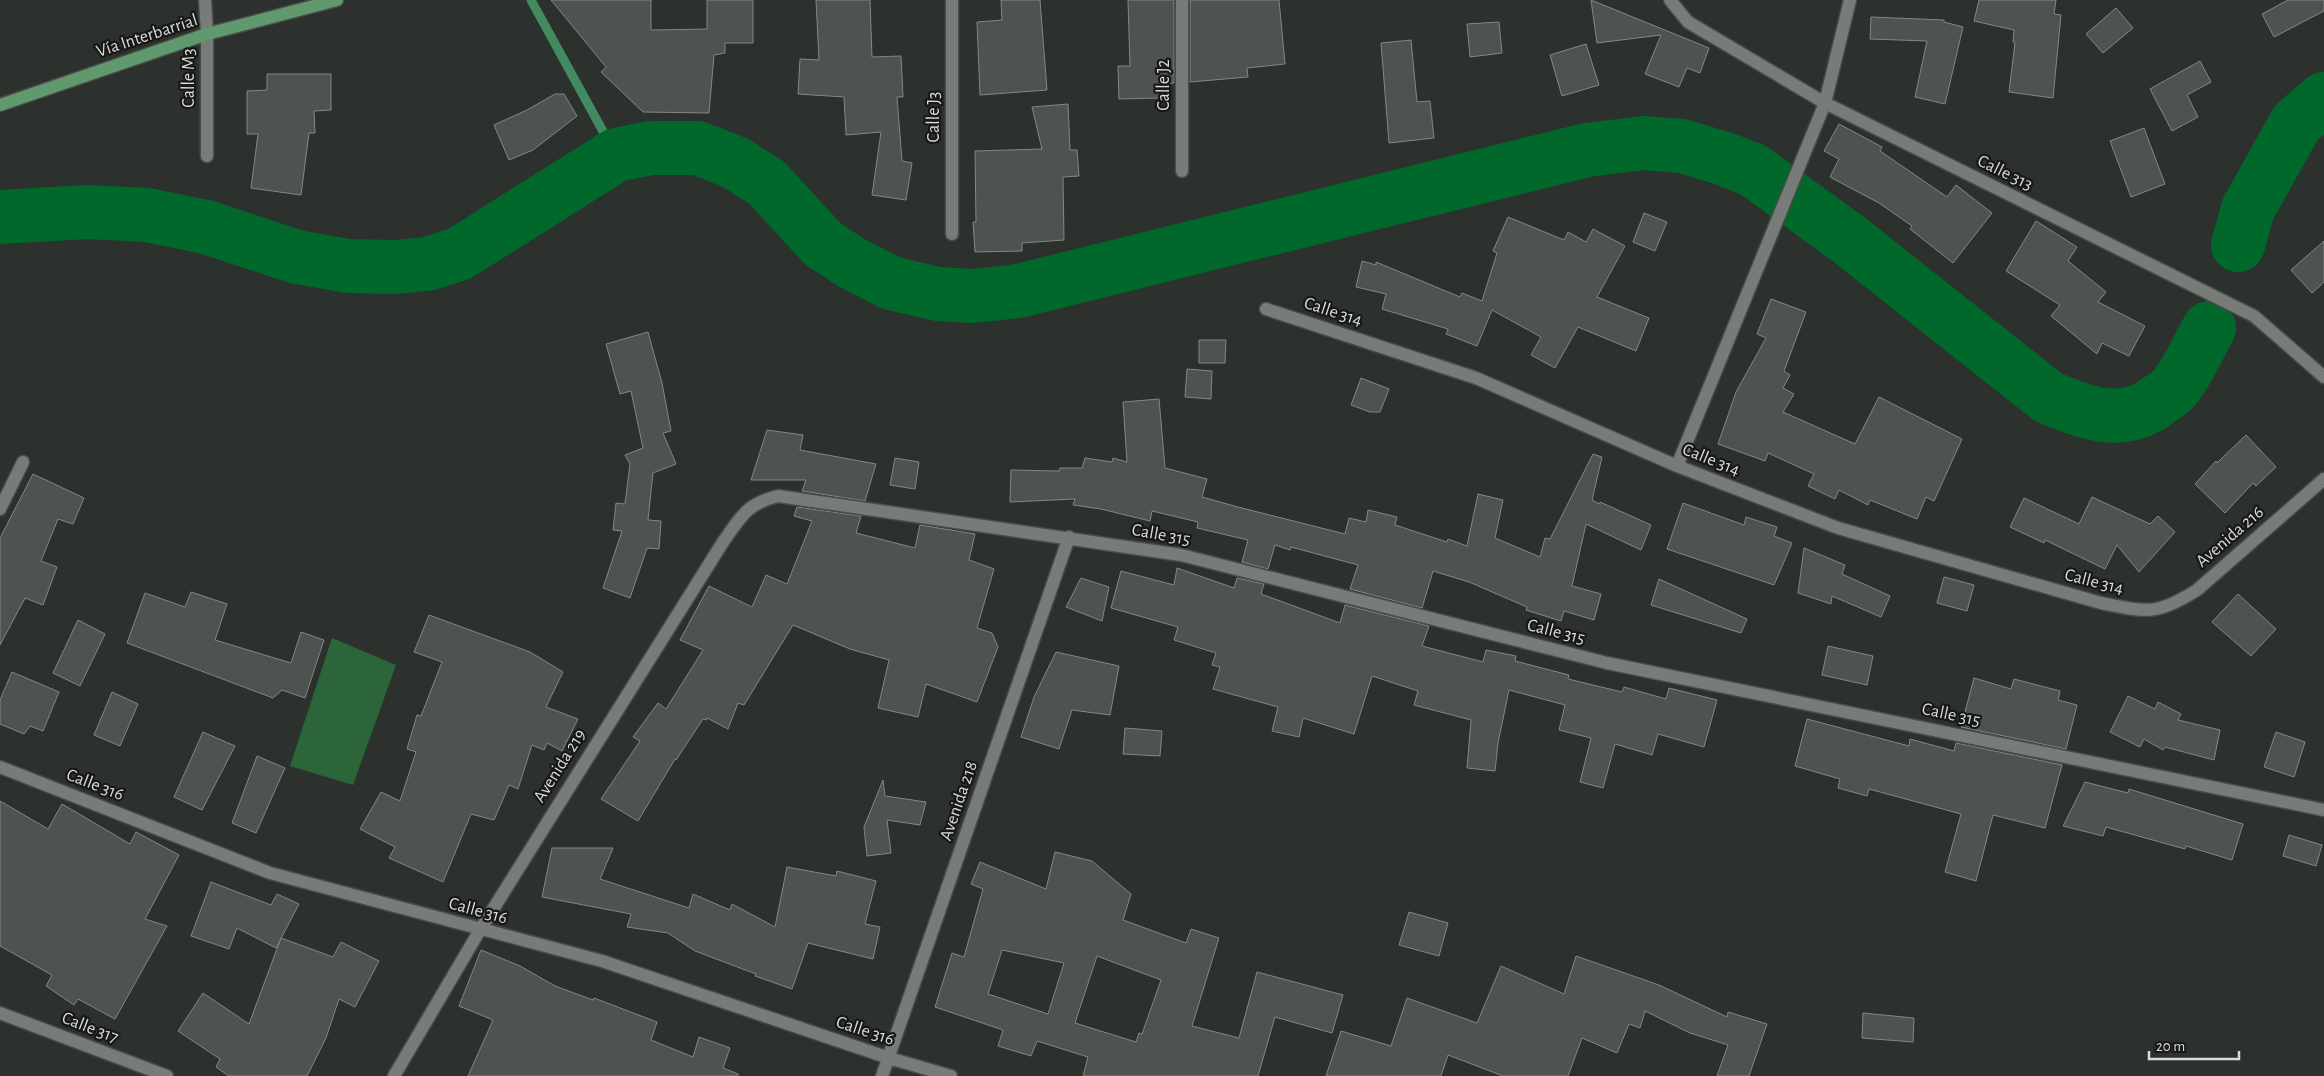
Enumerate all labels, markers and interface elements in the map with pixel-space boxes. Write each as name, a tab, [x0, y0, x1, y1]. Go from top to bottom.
street label: Vía Interbarrial	[94, 11, 200, 61]
street label: Calle M3	[180, 48, 198, 108]
street label: Calle J2	[1155, 59, 1173, 111]
street label: Calle J3	[925, 92, 943, 142]
street label: Calle 313	[1975, 152, 2035, 194]
street label: Calle 314	[1302, 294, 1365, 330]
street label: Calle 314	[1680, 440, 1743, 480]
street label: Avenida 216	[2193, 503, 2267, 571]
street label: Calle 315	[1130, 521, 1192, 549]
street label: Calle 314	[2063, 566, 2126, 598]
street label: Calle 315	[1525, 616, 1587, 648]
street label: Calle 315	[1920, 700, 1982, 730]
street label: Avenida 219	[530, 726, 590, 806]
street label: Avenida 218	[937, 759, 981, 843]
street label: Calle 316	[64, 766, 126, 804]
street label: Calle 316	[447, 895, 509, 927]
street label: Calle 317	[59, 1009, 121, 1047]
street label: Calle 316	[834, 1013, 896, 1049]
scale bar	[2149, 1028, 2239, 1060]
text: 20 m	[2156, 1039, 2185, 1054]

